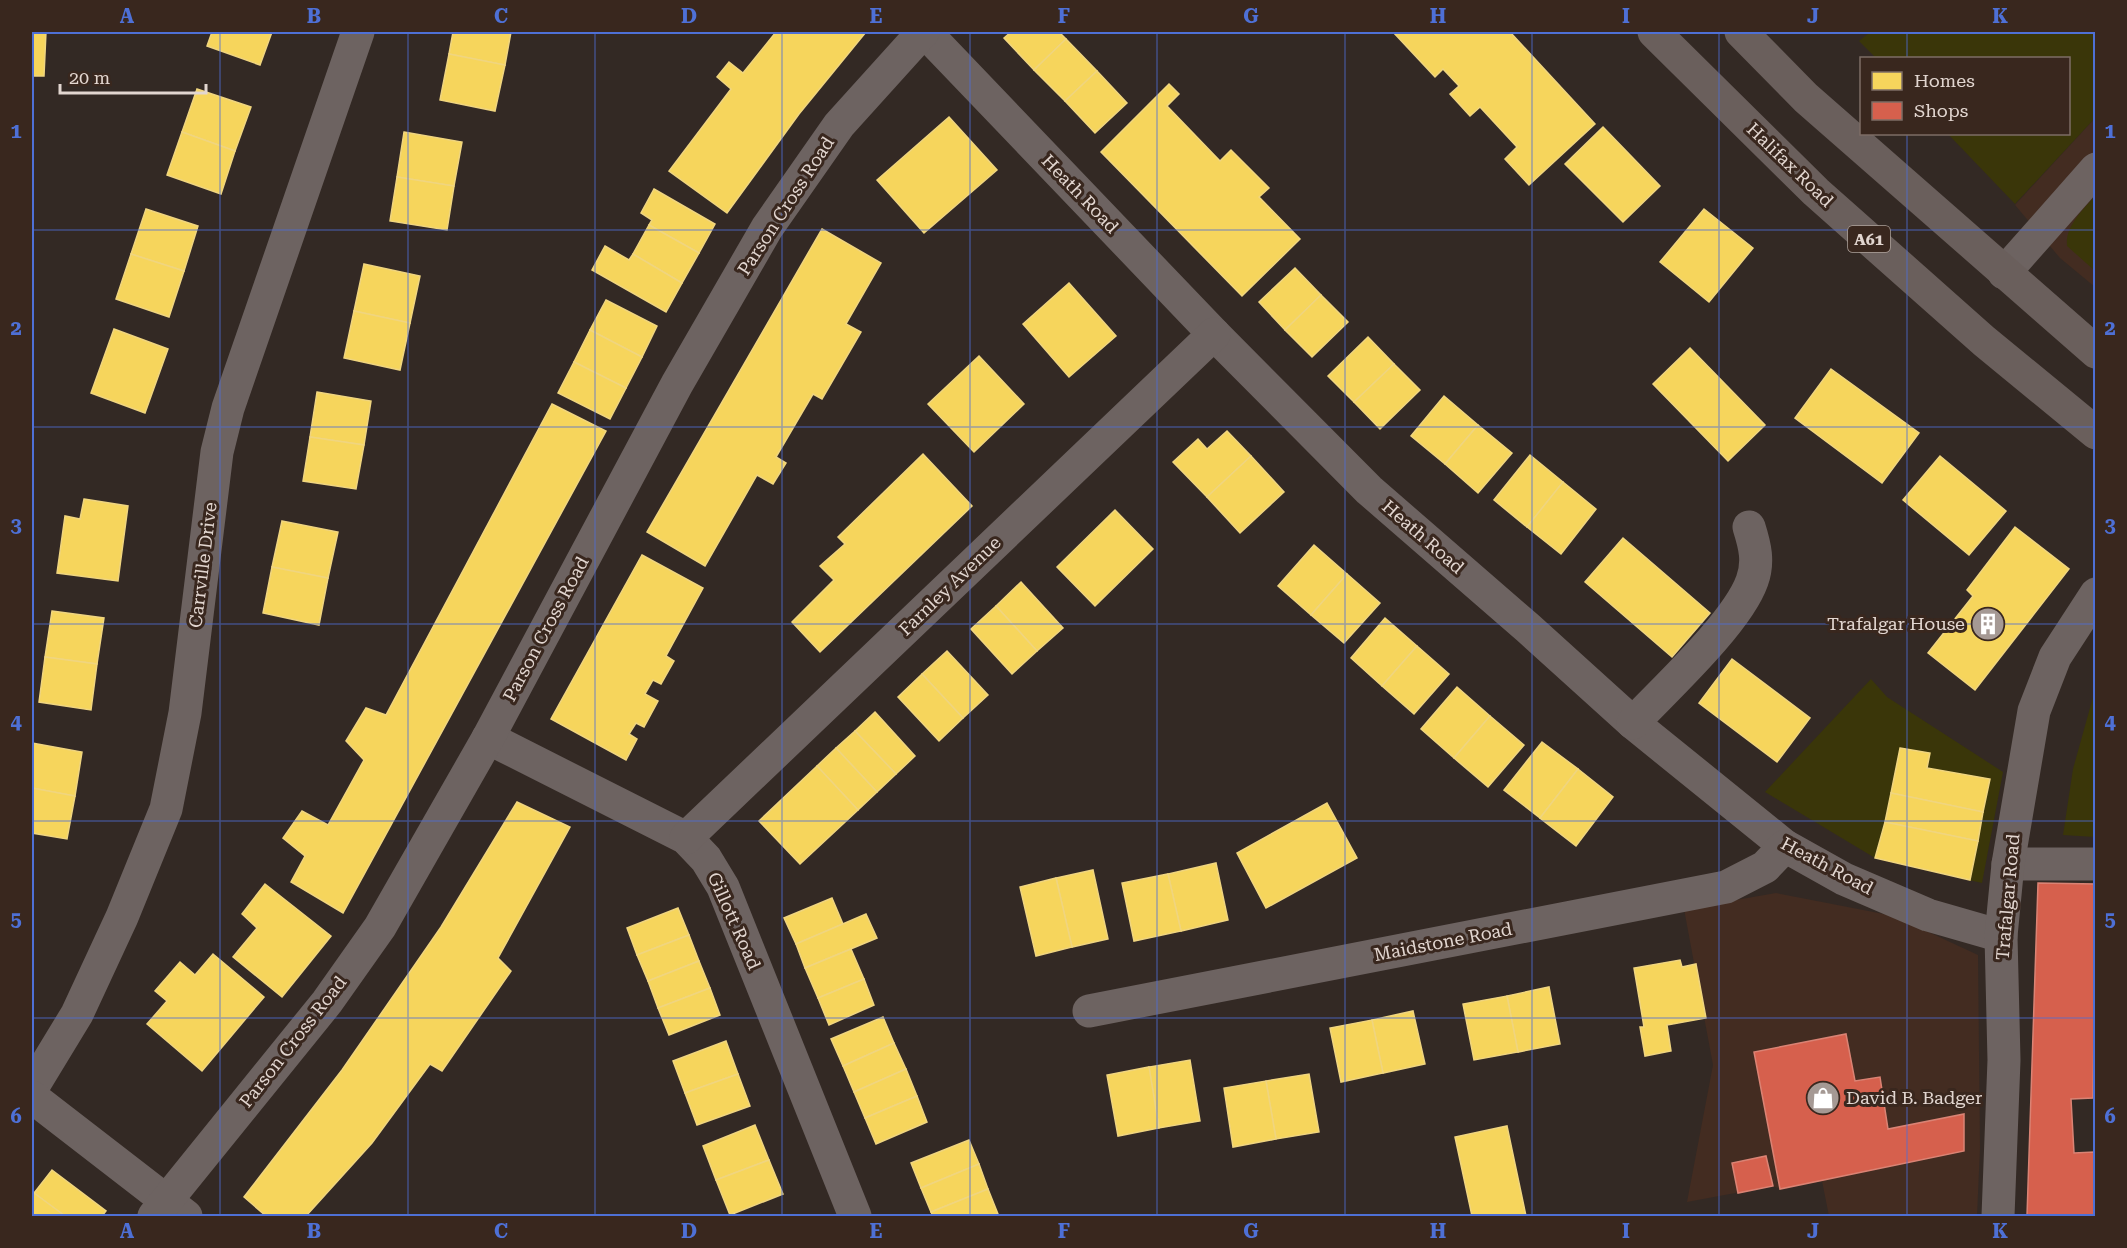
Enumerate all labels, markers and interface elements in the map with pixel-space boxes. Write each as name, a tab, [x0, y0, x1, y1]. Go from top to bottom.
text: A	[120, 4, 135, 28]
text: B	[307, 4, 321, 28]
text: C	[494, 4, 508, 28]
text: D	[681, 4, 697, 28]
text: E	[870, 4, 883, 28]
text: F	[1058, 4, 1070, 28]
text: G	[1243, 4, 1259, 28]
text: H	[1430, 4, 1446, 28]
text: I	[1622, 4, 1630, 28]
text: J	[1807, 4, 1819, 28]
text: K	[1992, 4, 2008, 28]
scale bar	[60, 57, 206, 95]
legend	[1860, 57, 2070, 135]
text: 20 m	[69, 67, 110, 88]
text: Homes	[1914, 70, 1975, 91]
text: Shops	[1914, 100, 1968, 121]
street label: Halifax Road	[1743, 118, 1838, 211]
text: 1	[10, 119, 22, 143]
text: 1	[2104, 119, 2116, 143]
street label: Parson Cross Road	[733, 132, 838, 279]
street label: Heath Road	[1038, 150, 1123, 238]
road number: A61	[1848, 226, 1890, 252]
text: 2	[10, 316, 22, 340]
text: 2	[2104, 316, 2116, 340]
street label: Heath Road	[1378, 495, 1469, 578]
street label: Carrville Drive	[184, 501, 221, 629]
text: 3	[10, 513, 22, 537]
text: 3	[2104, 513, 2116, 537]
street label: Farnley Avenue	[894, 532, 1005, 640]
street label: Parson Cross Road	[498, 552, 593, 705]
building icon: Trafalgar House	[1970, 606, 2006, 642]
place label: Trafalgar House	[1827, 613, 1965, 634]
text: 4	[10, 710, 22, 734]
text: 4	[2104, 710, 2116, 734]
street label: Trafalgar Road	[1992, 832, 2024, 961]
street label: Heath Road	[1778, 833, 1877, 899]
street label: Gillott Road	[704, 869, 765, 973]
text: 5	[10, 907, 22, 931]
text: 5	[2104, 907, 2116, 931]
street label: Maidstone Road	[1372, 918, 1514, 965]
street label: Parson Cross Road	[235, 971, 351, 1112]
shop icon: David B. Badger	[1805, 1080, 1841, 1116]
place label: David B. Badger	[1846, 1087, 1982, 1108]
text: 6	[10, 1104, 22, 1128]
text: 6	[2104, 1104, 2116, 1128]
text: A	[120, 1219, 135, 1243]
text: B	[307, 1219, 321, 1243]
text: C	[494, 1219, 508, 1243]
text: D	[681, 1219, 697, 1243]
text: E	[870, 1219, 883, 1243]
text: F	[1058, 1219, 1070, 1243]
text: G	[1243, 1219, 1259, 1243]
text: H	[1430, 1219, 1446, 1243]
text: I	[1622, 1219, 1630, 1243]
text: J	[1807, 1219, 1819, 1243]
text: K	[1992, 1219, 2008, 1243]

